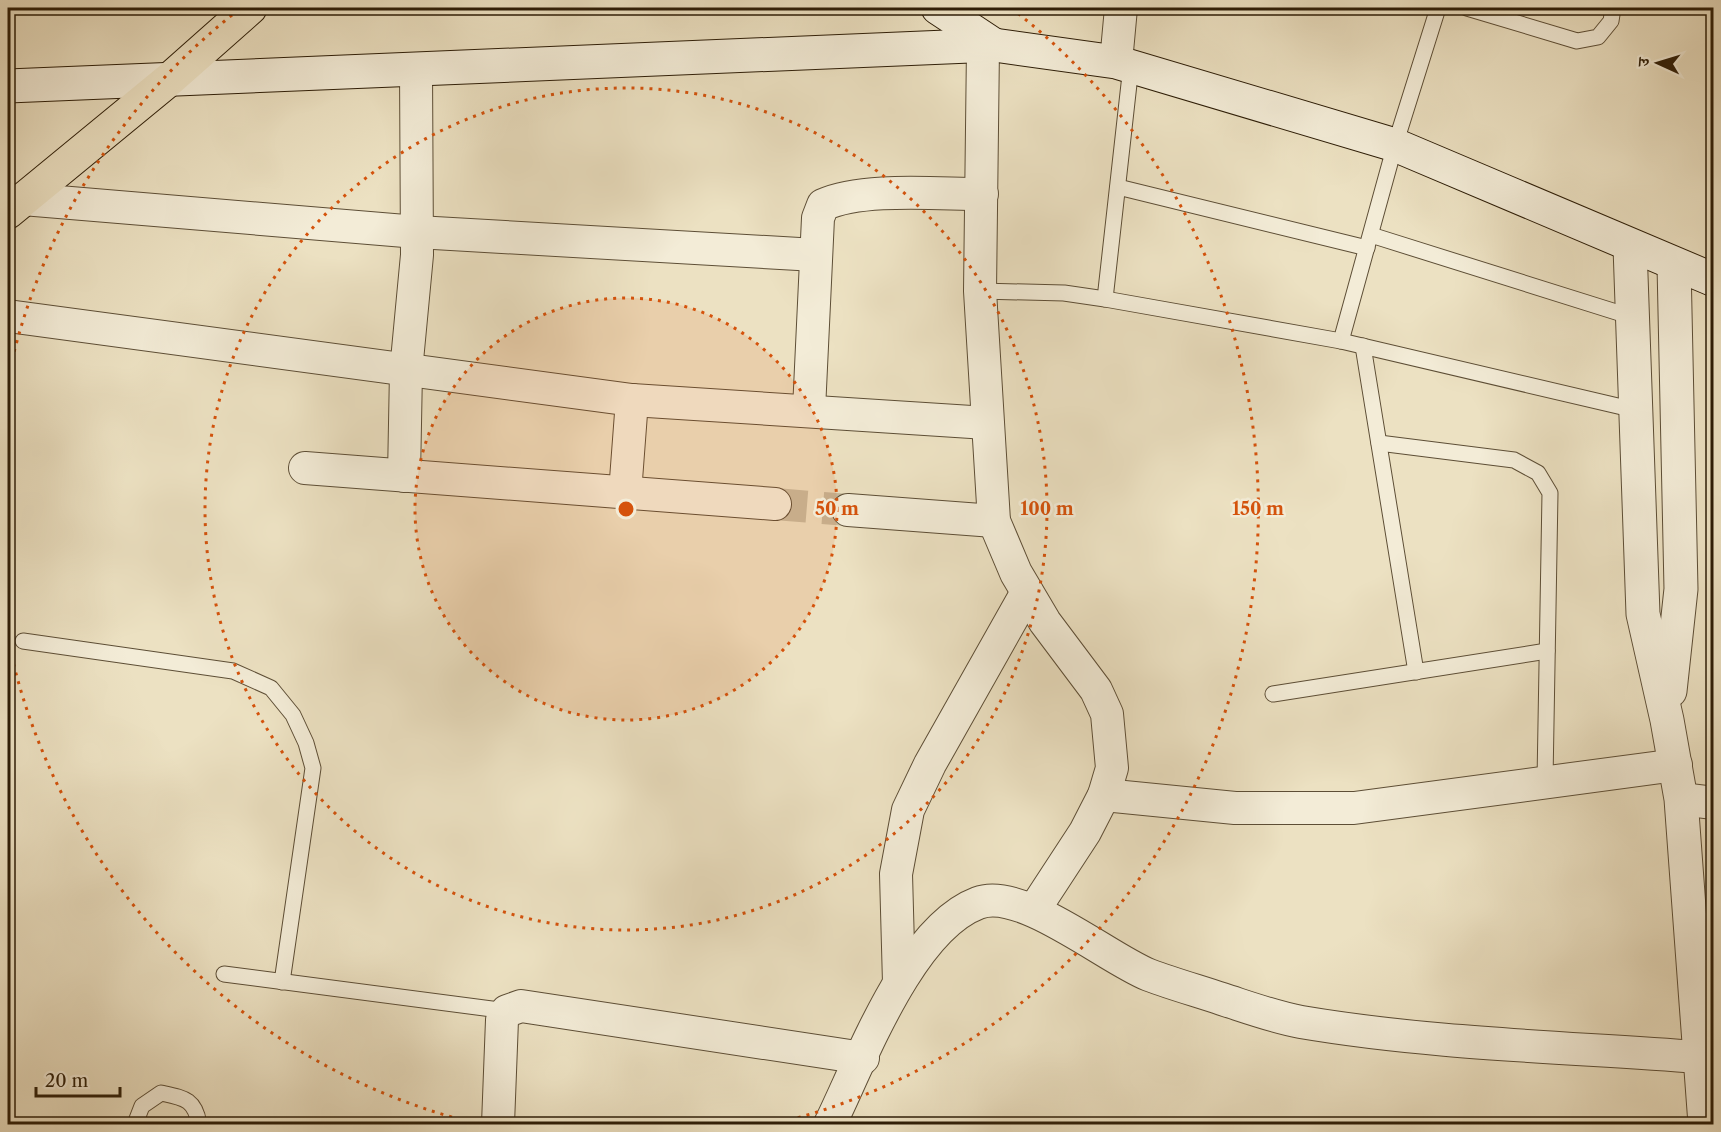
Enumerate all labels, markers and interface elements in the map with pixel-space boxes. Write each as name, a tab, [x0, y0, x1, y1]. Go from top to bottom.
north arrow	[1628, 33, 1688, 93]
text: उ	[1633, 55, 1653, 68]
text: 50 m	[815, 498, 859, 520]
text: 100 m	[1020, 498, 1074, 520]
text: 150 m	[1232, 498, 1284, 520]
centre of rings	[616, 499, 636, 519]
scale bar	[36, 1060, 120, 1098]
text: 20 m	[45, 1070, 89, 1092]

